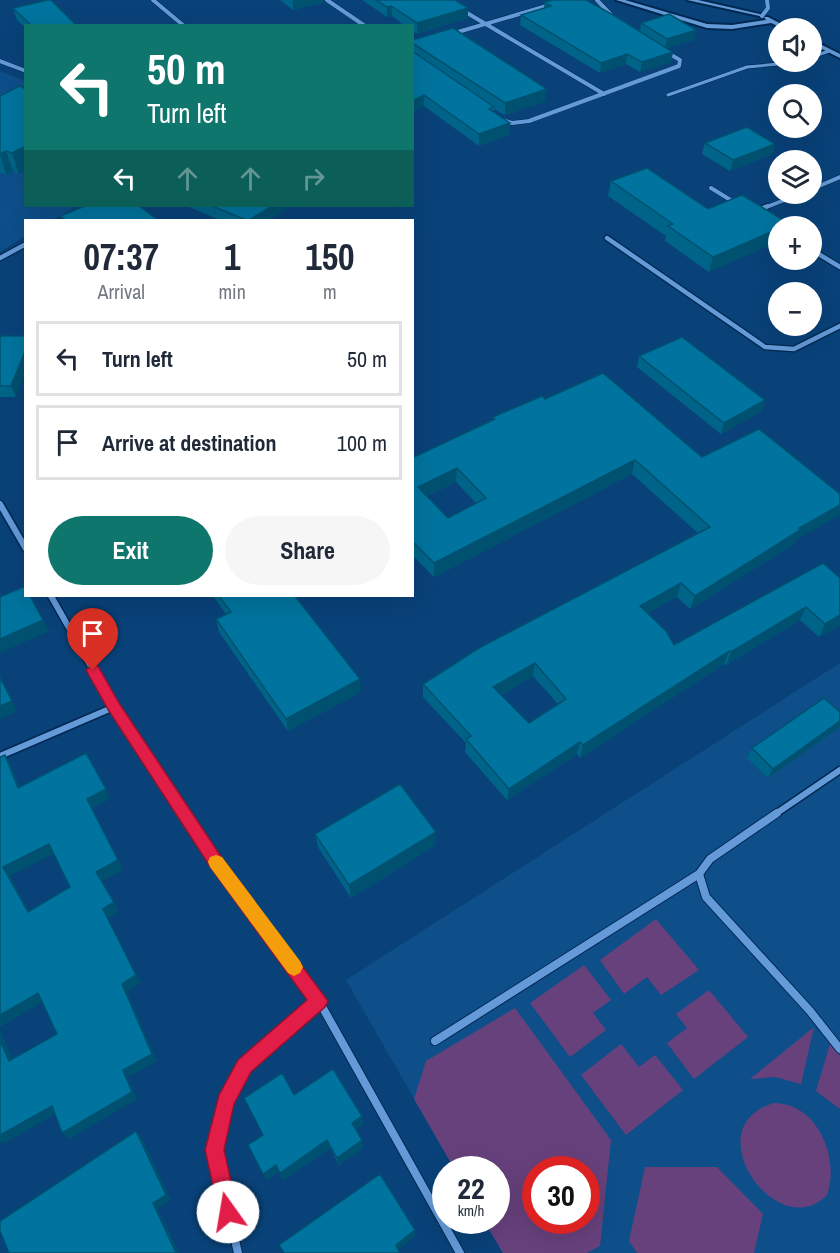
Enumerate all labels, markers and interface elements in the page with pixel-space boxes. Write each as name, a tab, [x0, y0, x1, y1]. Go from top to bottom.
map controls	[768, 18, 822, 336]
button: sound	[768, 18, 822, 72]
text: 50 m	[147, 41, 226, 97]
icon: left	[48, 48, 126, 126]
button: search	[768, 84, 822, 138]
text: Turn left	[147, 95, 226, 131]
button: layers	[768, 150, 822, 204]
icon: left	[108, 162, 141, 195]
icon: ahead	[171, 162, 204, 195]
icon: ahead	[234, 162, 267, 195]
icon: right	[297, 162, 330, 195]
button: +	[768, 216, 822, 270]
text: 07:37	[83, 233, 159, 281]
text: 1	[224, 233, 240, 281]
text: 150	[305, 233, 355, 281]
text: Arrival	[98, 278, 145, 305]
text: min	[218, 278, 246, 305]
text: m	[323, 278, 337, 305]
button: −	[768, 282, 822, 336]
icon: left	[51, 342, 84, 375]
text: Turn left	[102, 344, 173, 374]
text: 50 m	[347, 344, 387, 374]
icon: arrive	[51, 426, 84, 459]
text: Arrive at destination	[102, 428, 276, 458]
text: 100 m	[337, 428, 387, 458]
button: Exit	[48, 516, 213, 585]
button: Share	[225, 516, 390, 585]
pin	[67, 608, 118, 670]
icon: arrive	[76, 617, 109, 650]
speed limit sign: 30	[522, 1156, 600, 1234]
text: 22	[457, 1168, 485, 1208]
position arrow	[196, 1180, 260, 1244]
text: km/h	[458, 1200, 484, 1221]

